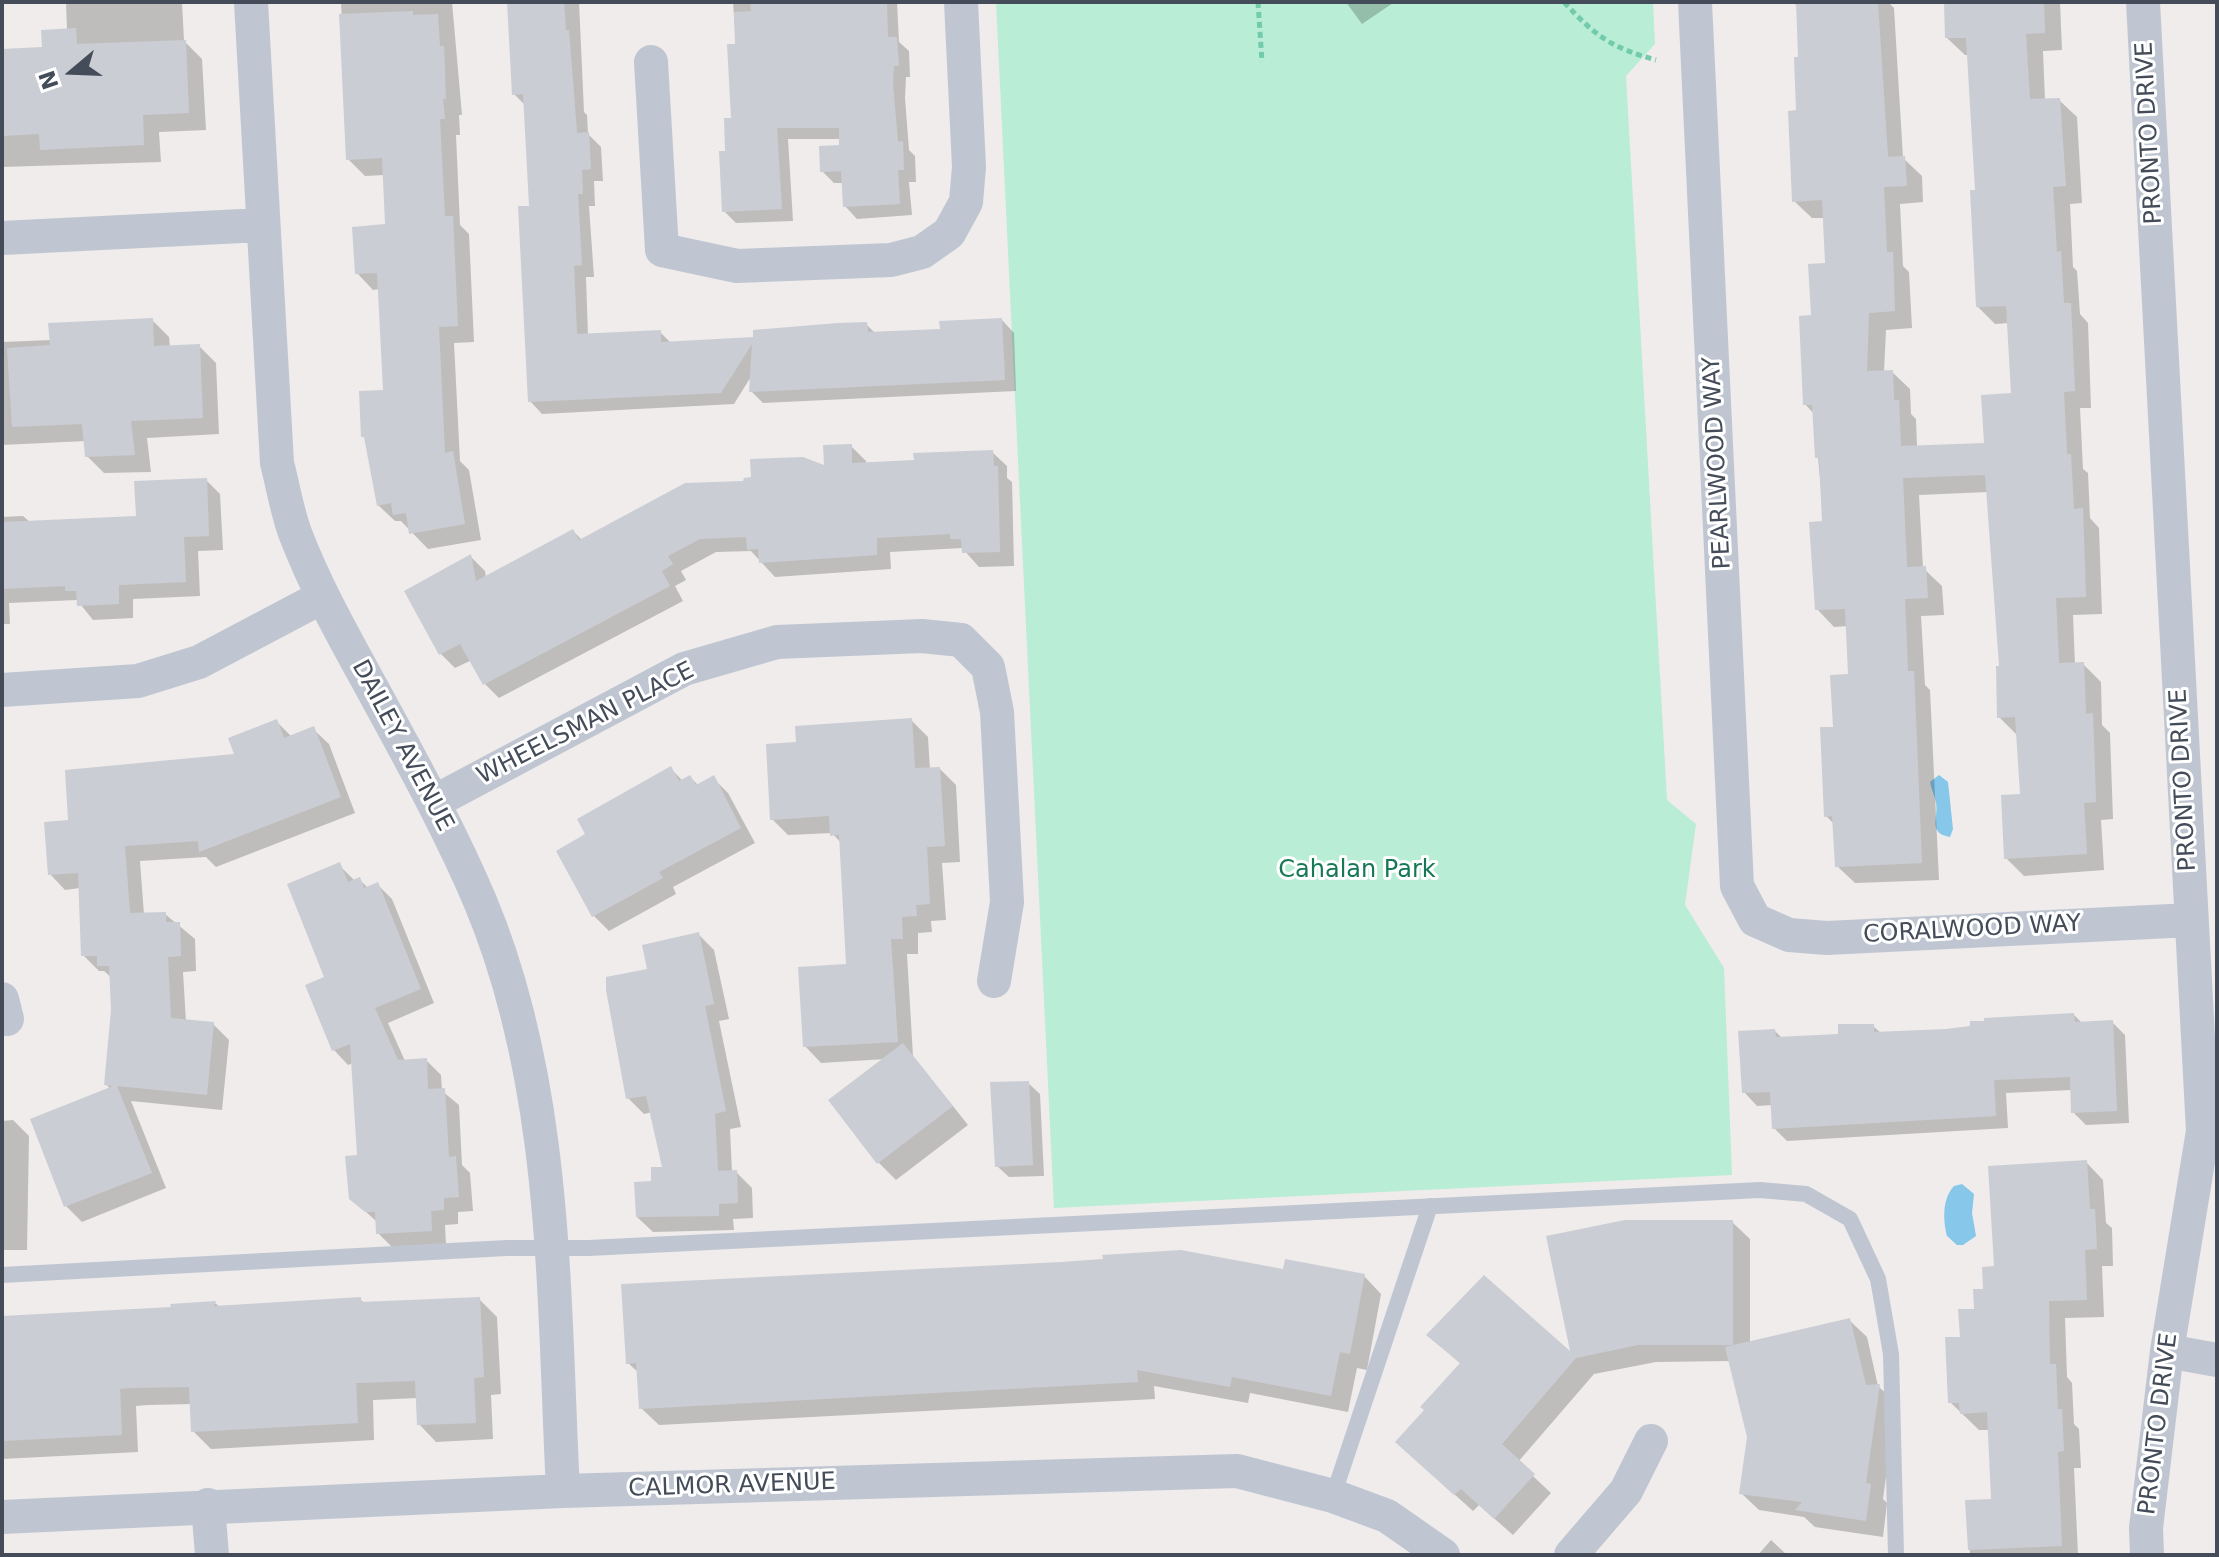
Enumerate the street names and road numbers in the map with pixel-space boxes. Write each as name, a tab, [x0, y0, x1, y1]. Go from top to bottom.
street label: PRONTO DRIVE	[2131, 41, 2169, 225]
street label: PEARLWOOD WAY	[1698, 356, 1738, 570]
street label: DAILEY AVENUE	[345, 656, 459, 836]
street label: WHEELSMAN PLACE	[473, 657, 699, 791]
street label: PRONTO DRIVE	[2165, 688, 2203, 872]
street label: CORALWOOD WAY	[1862, 910, 2082, 950]
street label: PRONTO DRIVE	[2134, 1331, 2184, 1517]
street label: CALMOR AVENUE	[628, 1468, 836, 1504]

